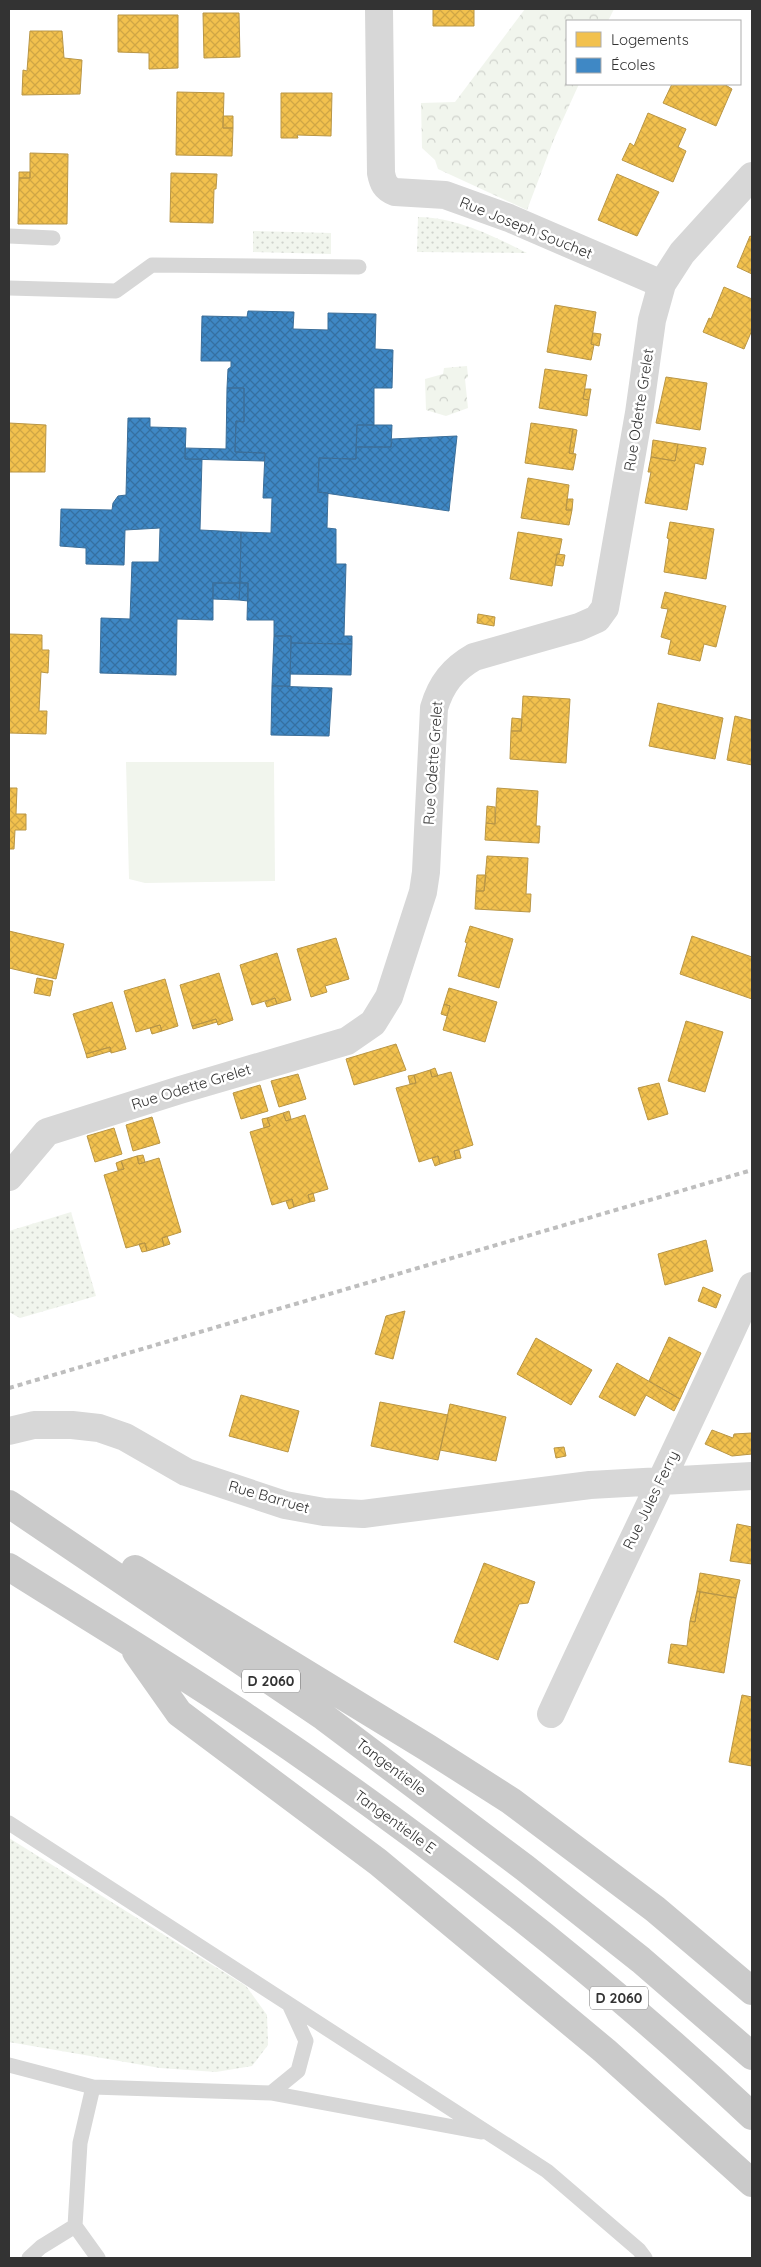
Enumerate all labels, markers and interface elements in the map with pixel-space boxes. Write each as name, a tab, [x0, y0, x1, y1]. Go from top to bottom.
legend	[566, 20, 741, 85]
text: Logements	[611, 30, 689, 49]
text: Écoles	[611, 55, 655, 74]
street label: Rue Joseph Souchet	[457, 192, 595, 263]
street label: Rue Odette Grelet	[619, 347, 658, 473]
street label: Rue Odette Grelet	[419, 700, 446, 826]
street label: Rue Odette Grelet	[129, 1059, 253, 1114]
street label: Rue Jules Ferry	[618, 1447, 683, 1552]
street label: Rue Barruet	[226, 1476, 312, 1517]
road number: D 2060	[242, 1670, 300, 1692]
street label: Tangentielle	[352, 1734, 430, 1799]
street label: Tangentielle E	[351, 1786, 440, 1858]
road number: D 2060	[590, 1986, 648, 2010]

